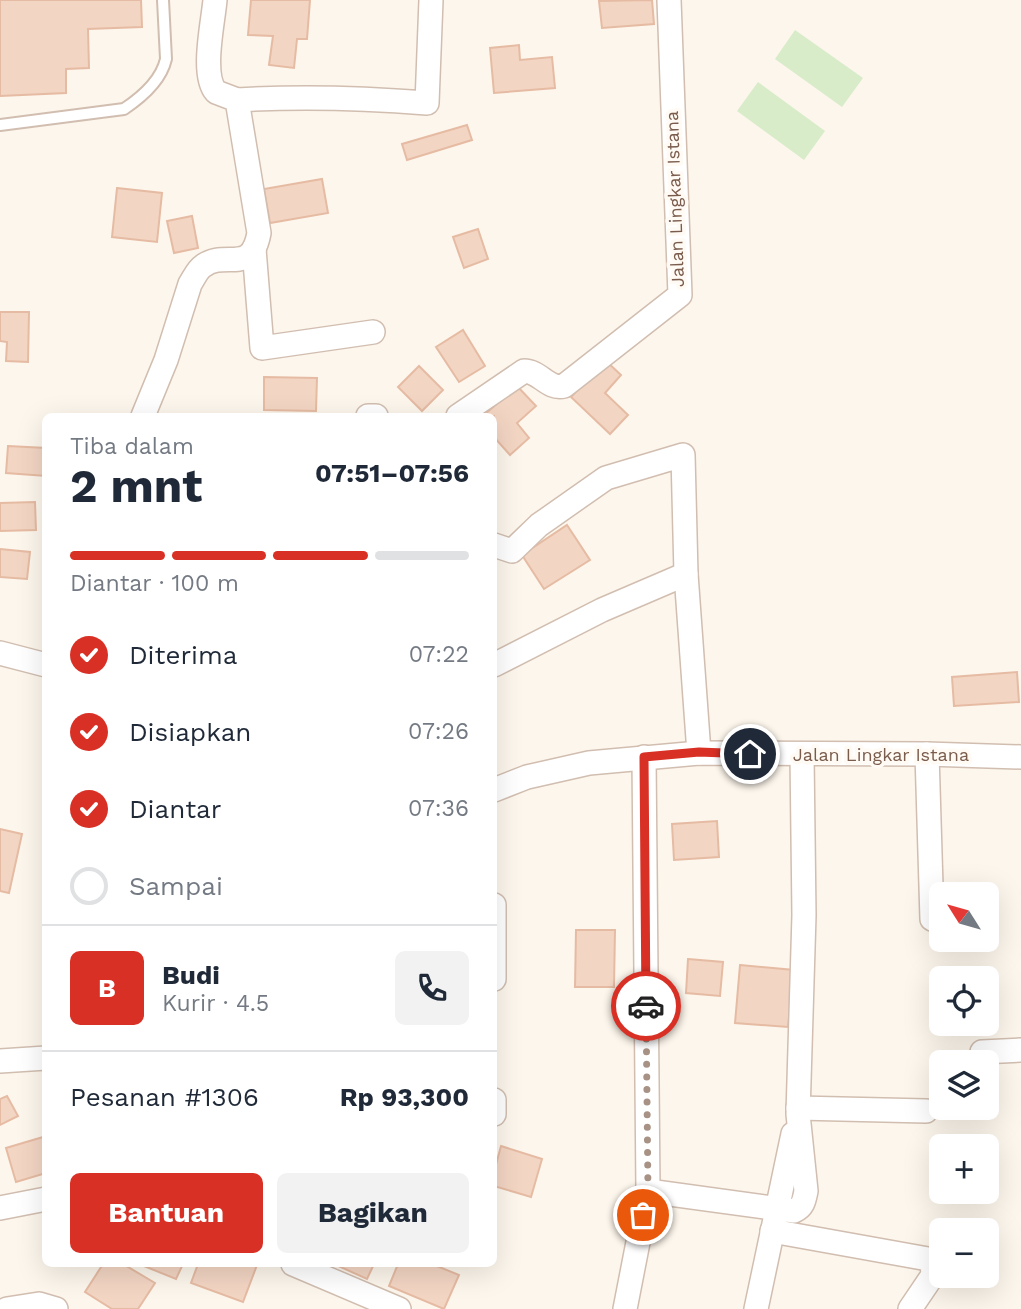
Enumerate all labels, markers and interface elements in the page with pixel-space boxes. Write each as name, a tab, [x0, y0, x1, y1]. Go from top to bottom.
street label: Jalan Lingkar Istana	[661, 111, 688, 287]
text: Tiba dalam	[70, 433, 194, 460]
text: 07:51–07:56	[315, 458, 469, 488]
text: 2 mnt	[70, 459, 202, 513]
text: Diantar · 100 m	[70, 570, 239, 597]
icon: check	[70, 636, 108, 674]
text: Diterima	[129, 640, 237, 670]
text: 07:22	[409, 641, 469, 668]
icon: check	[70, 713, 108, 751]
text: Disiapkan	[129, 717, 251, 747]
text: 07:26	[408, 718, 469, 745]
pin	[720, 724, 780, 784]
icon: home	[731, 735, 769, 773]
street label: Jalan Lingkar Istana	[793, 744, 969, 765]
icon: check	[70, 790, 108, 828]
text: Diantar	[129, 794, 221, 824]
text: 07:36	[408, 795, 469, 822]
text: Sampai	[129, 871, 223, 901]
north arrow	[929, 882, 999, 952]
map controls	[929, 882, 999, 1288]
button: phone	[395, 951, 469, 1025]
text: Budi	[162, 960, 220, 990]
button: locate	[929, 966, 999, 1036]
courier	[611, 971, 681, 1041]
text: B	[98, 973, 116, 1003]
icon: car	[627, 987, 665, 1025]
text: Kurir · 4.5	[162, 990, 269, 1017]
button: layers	[929, 1050, 999, 1120]
text: Pesanan #1306	[70, 1082, 259, 1112]
text: Rp 93,300	[340, 1082, 469, 1112]
button: +	[929, 1134, 999, 1204]
button: Bantuan	[70, 1173, 263, 1253]
button: Bagikan	[277, 1173, 469, 1253]
pin	[613, 1185, 673, 1245]
icon: bag	[624, 1196, 662, 1234]
button: −	[929, 1218, 999, 1288]

